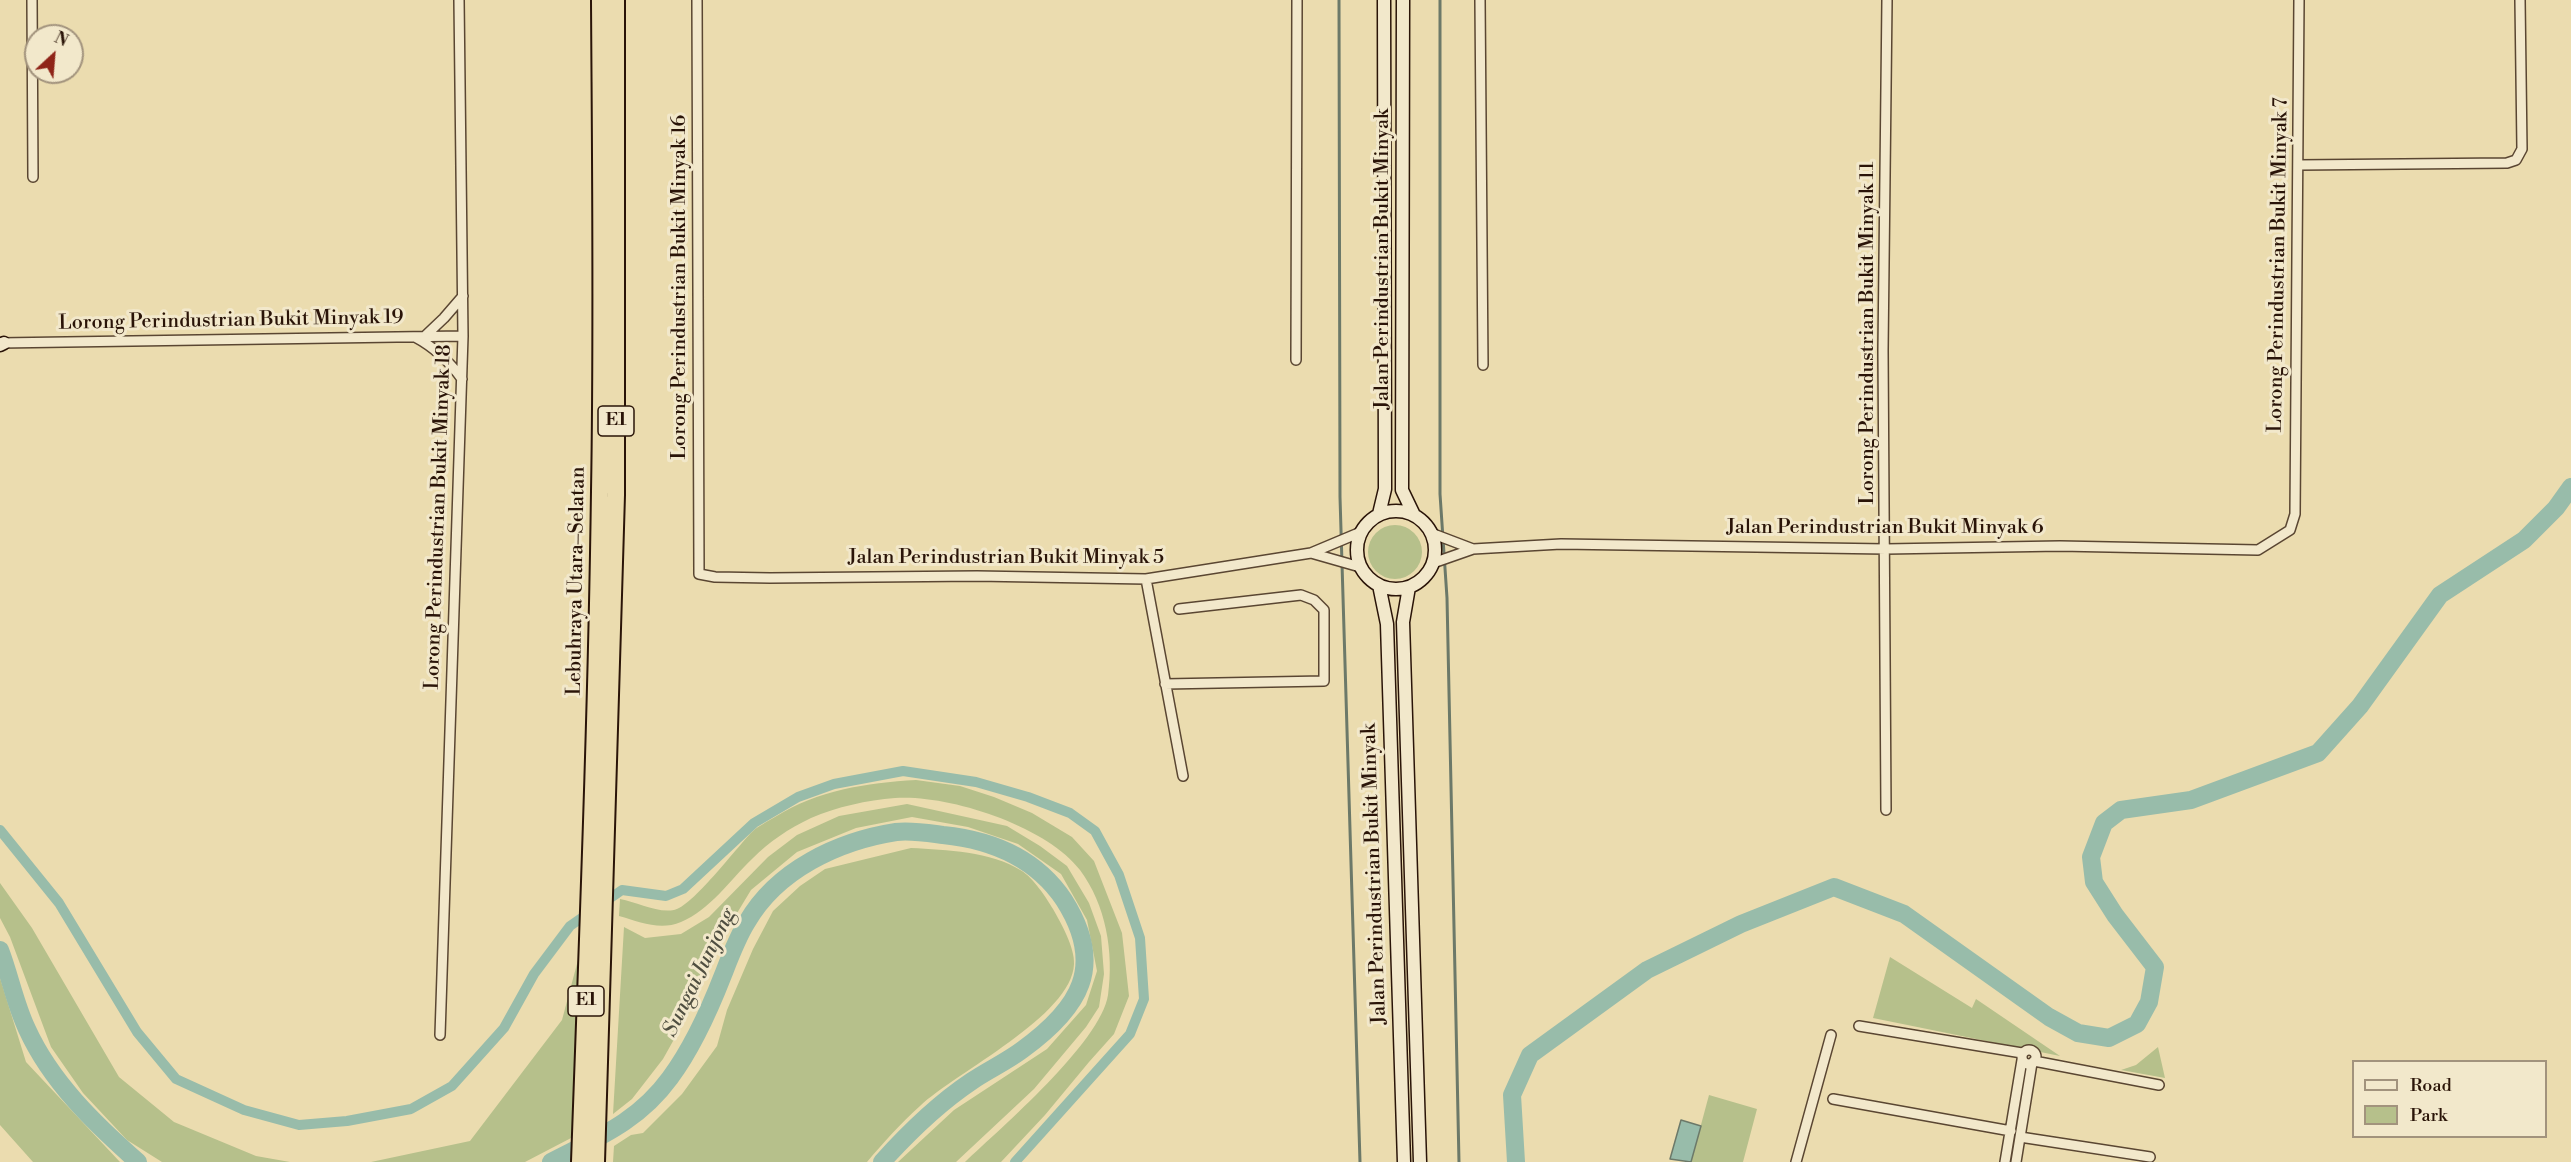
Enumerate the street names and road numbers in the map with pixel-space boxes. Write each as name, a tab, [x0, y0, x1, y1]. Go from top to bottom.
street label: Lorong Perindustrian Bukit Minyak 7	[2264, 97, 2294, 433]
street label: Jalan Perindustrian Bukit Minyak	[1371, 109, 1395, 409]
street label: Lorong Perindustrian Bukit Minyak 16	[668, 115, 692, 459]
street label: Lorong Perindustrian Bukit Minyak 11	[1856, 162, 1880, 504]
street label: Lorong Perindustrian Bukit Minyak 19	[58, 306, 404, 336]
street label: Lorong Perindustrian Bukit Minyak 18	[421, 344, 457, 690]
road number: E1	[598, 406, 634, 436]
street label: Lebuhraya Utara–Selatan	[563, 466, 591, 696]
street label: Jalan Perindustrian Bukit Minyak 6	[1726, 516, 2044, 540]
street label: Jalan Perindustrian Bukit Minyak 5	[848, 546, 1164, 570]
street label: Jalan Perindustrian Bukit Minyak	[1358, 723, 1392, 1025]
road number: E1	[568, 986, 604, 1016]

